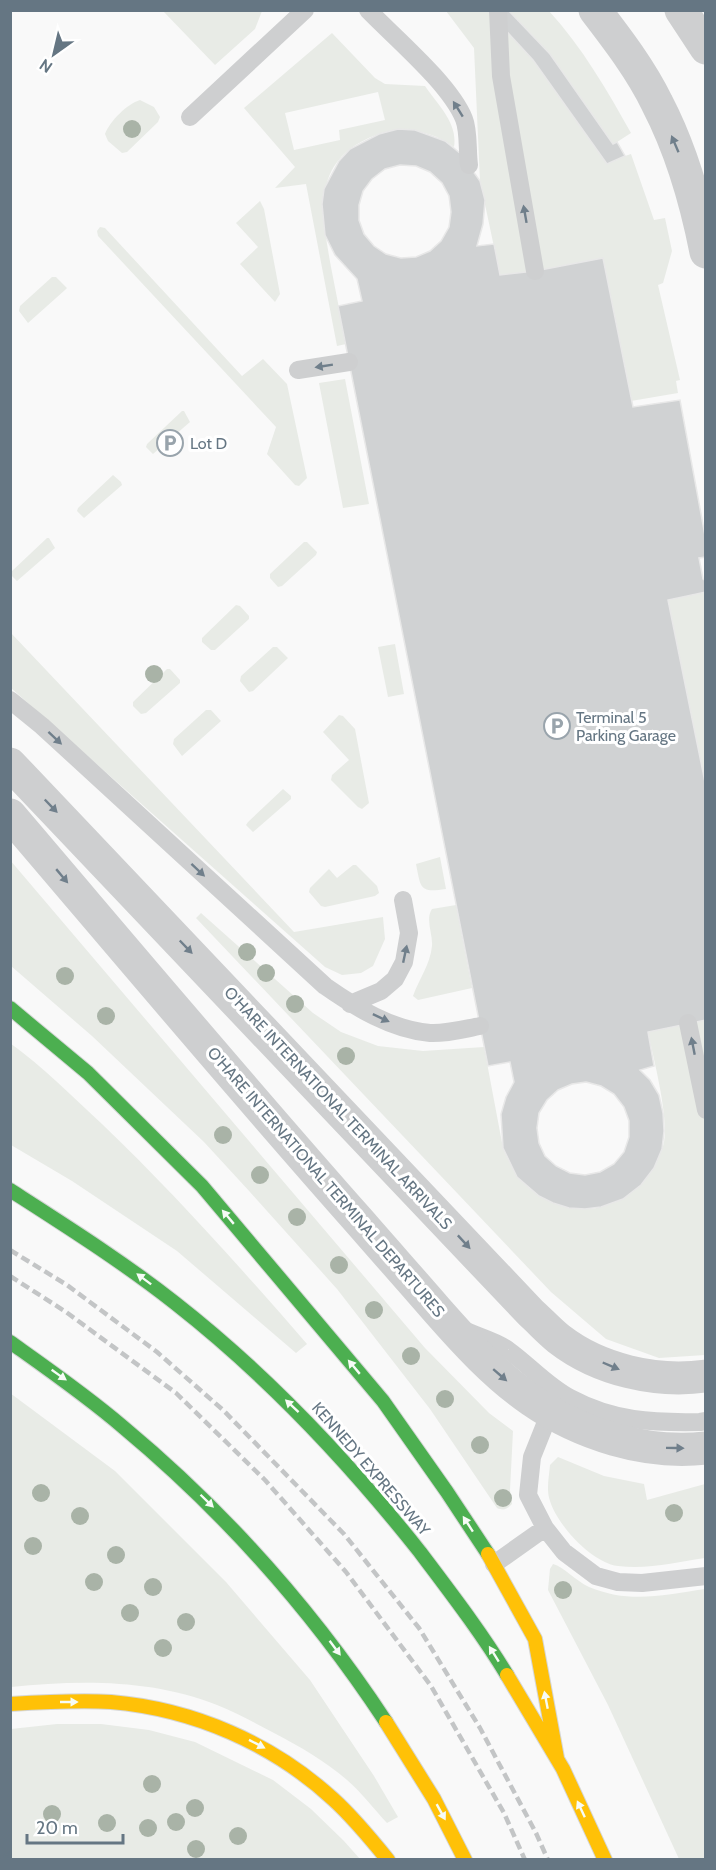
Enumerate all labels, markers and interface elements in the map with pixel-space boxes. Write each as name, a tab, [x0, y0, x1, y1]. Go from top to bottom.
north arrow	[24, 24, 84, 84]
text: N	[36, 55, 56, 77]
one-way arrow	[452, 100, 463, 117]
one-way arrow	[670, 135, 679, 153]
one-way arrow	[520, 204, 529, 223]
one-way arrow	[314, 361, 333, 370]
parking icon: Lot D	[155, 428, 185, 458]
place label: Lot D	[190, 434, 227, 453]
place label: Terminal 5 Parking Garage	[576, 708, 676, 745]
parking icon: Terminal 5 Parking Garage	[542, 711, 572, 741]
one-way arrow	[48, 730, 62, 744]
one-way arrow	[44, 799, 58, 814]
one-way arrow	[191, 863, 206, 877]
one-way arrow	[55, 868, 68, 883]
one-way arrow	[178, 940, 192, 954]
one-way arrow	[401, 944, 410, 963]
street label: O'HARE INTERNATIONAL TERMINAL ARRIVALS	[220, 983, 456, 1233]
one-way arrow	[373, 1013, 391, 1023]
one-way arrow	[688, 1036, 697, 1055]
street label: O'HARE INTERNATIONAL TERMINAL DEPARTURES	[203, 1043, 449, 1321]
one-way arrow	[222, 1209, 235, 1225]
one-way arrow	[457, 1234, 471, 1249]
one-way arrow	[136, 1273, 152, 1285]
one-way arrow	[348, 1360, 361, 1375]
one-way arrow	[602, 1362, 620, 1371]
one-way arrow	[492, 1368, 507, 1381]
one-way arrow	[50, 1369, 66, 1381]
street label: KENNEDY EXPRESSWAY	[308, 1398, 435, 1540]
one-way arrow	[285, 1400, 300, 1413]
one-way arrow	[666, 1443, 685, 1453]
one-way arrow	[199, 1494, 214, 1507]
one-way arrow	[463, 1516, 474, 1532]
one-way arrow	[329, 1640, 341, 1656]
one-way arrow	[489, 1646, 500, 1662]
one-way arrow	[541, 1691, 550, 1710]
one-way arrow	[59, 1697, 78, 1707]
one-way arrow	[249, 1739, 266, 1748]
one-way arrow	[577, 1800, 586, 1817]
one-way arrow	[435, 1804, 446, 1820]
scale bar	[27, 1807, 123, 1845]
text: 20 m	[36, 1817, 78, 1839]

